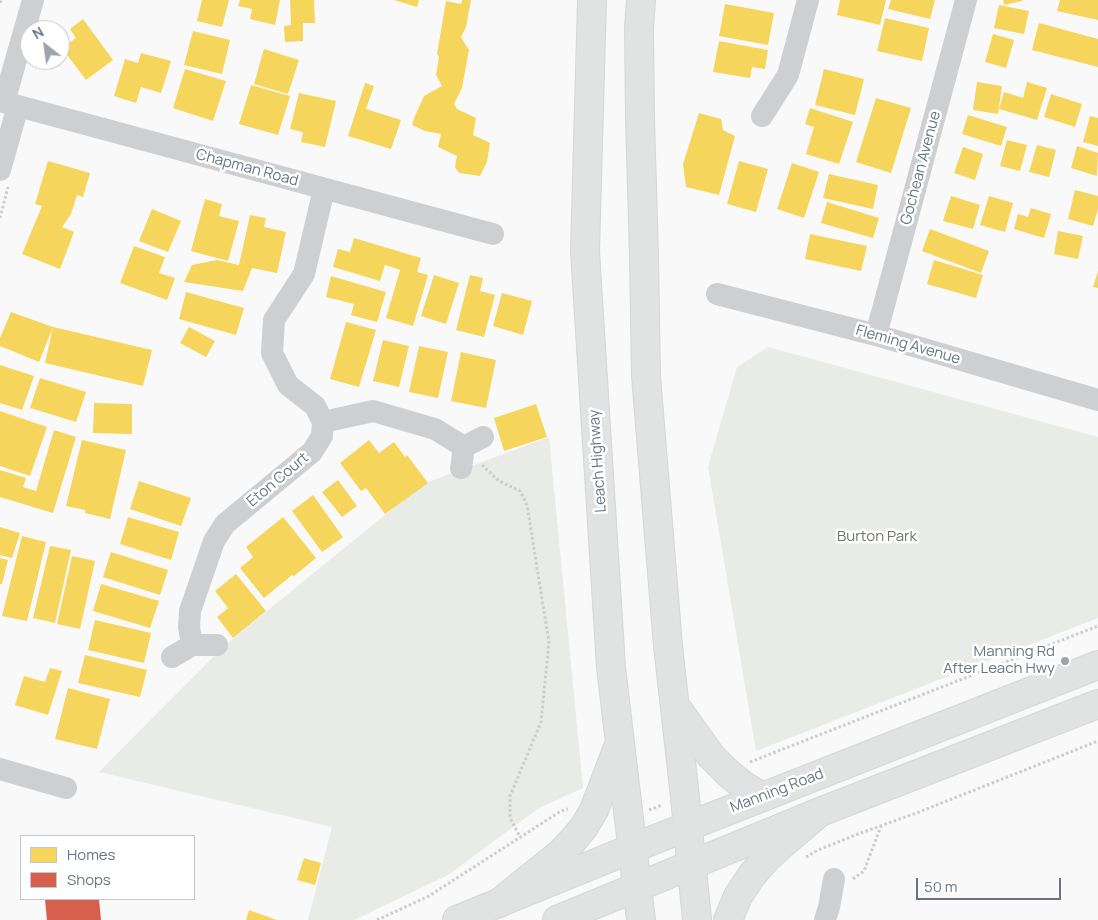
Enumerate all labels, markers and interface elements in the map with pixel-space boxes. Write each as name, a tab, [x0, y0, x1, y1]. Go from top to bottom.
north arrow	[20, 20, 70, 70]
text: N	[29, 22, 47, 43]
street label: Gochean Avenue	[897, 109, 945, 227]
street label: Chapman Road	[194, 146, 300, 190]
street label: Fleming Avenue	[854, 321, 962, 369]
street label: Leach Highway	[585, 409, 611, 513]
street label: Eton Court	[243, 449, 313, 511]
park label: Burton Park	[837, 528, 917, 546]
place label: Manning Rd After Leach Hwy	[943, 643, 1055, 678]
marker: Manning Rd After Leach Hwy	[1059, 655, 1071, 667]
street label: Manning Road	[728, 765, 826, 817]
legend	[20, 835, 195, 900]
text: Homes	[67, 844, 115, 865]
scale bar	[918, 868, 1063, 900]
text: Shops	[67, 869, 111, 890]
text: 50 m	[924, 876, 958, 897]

